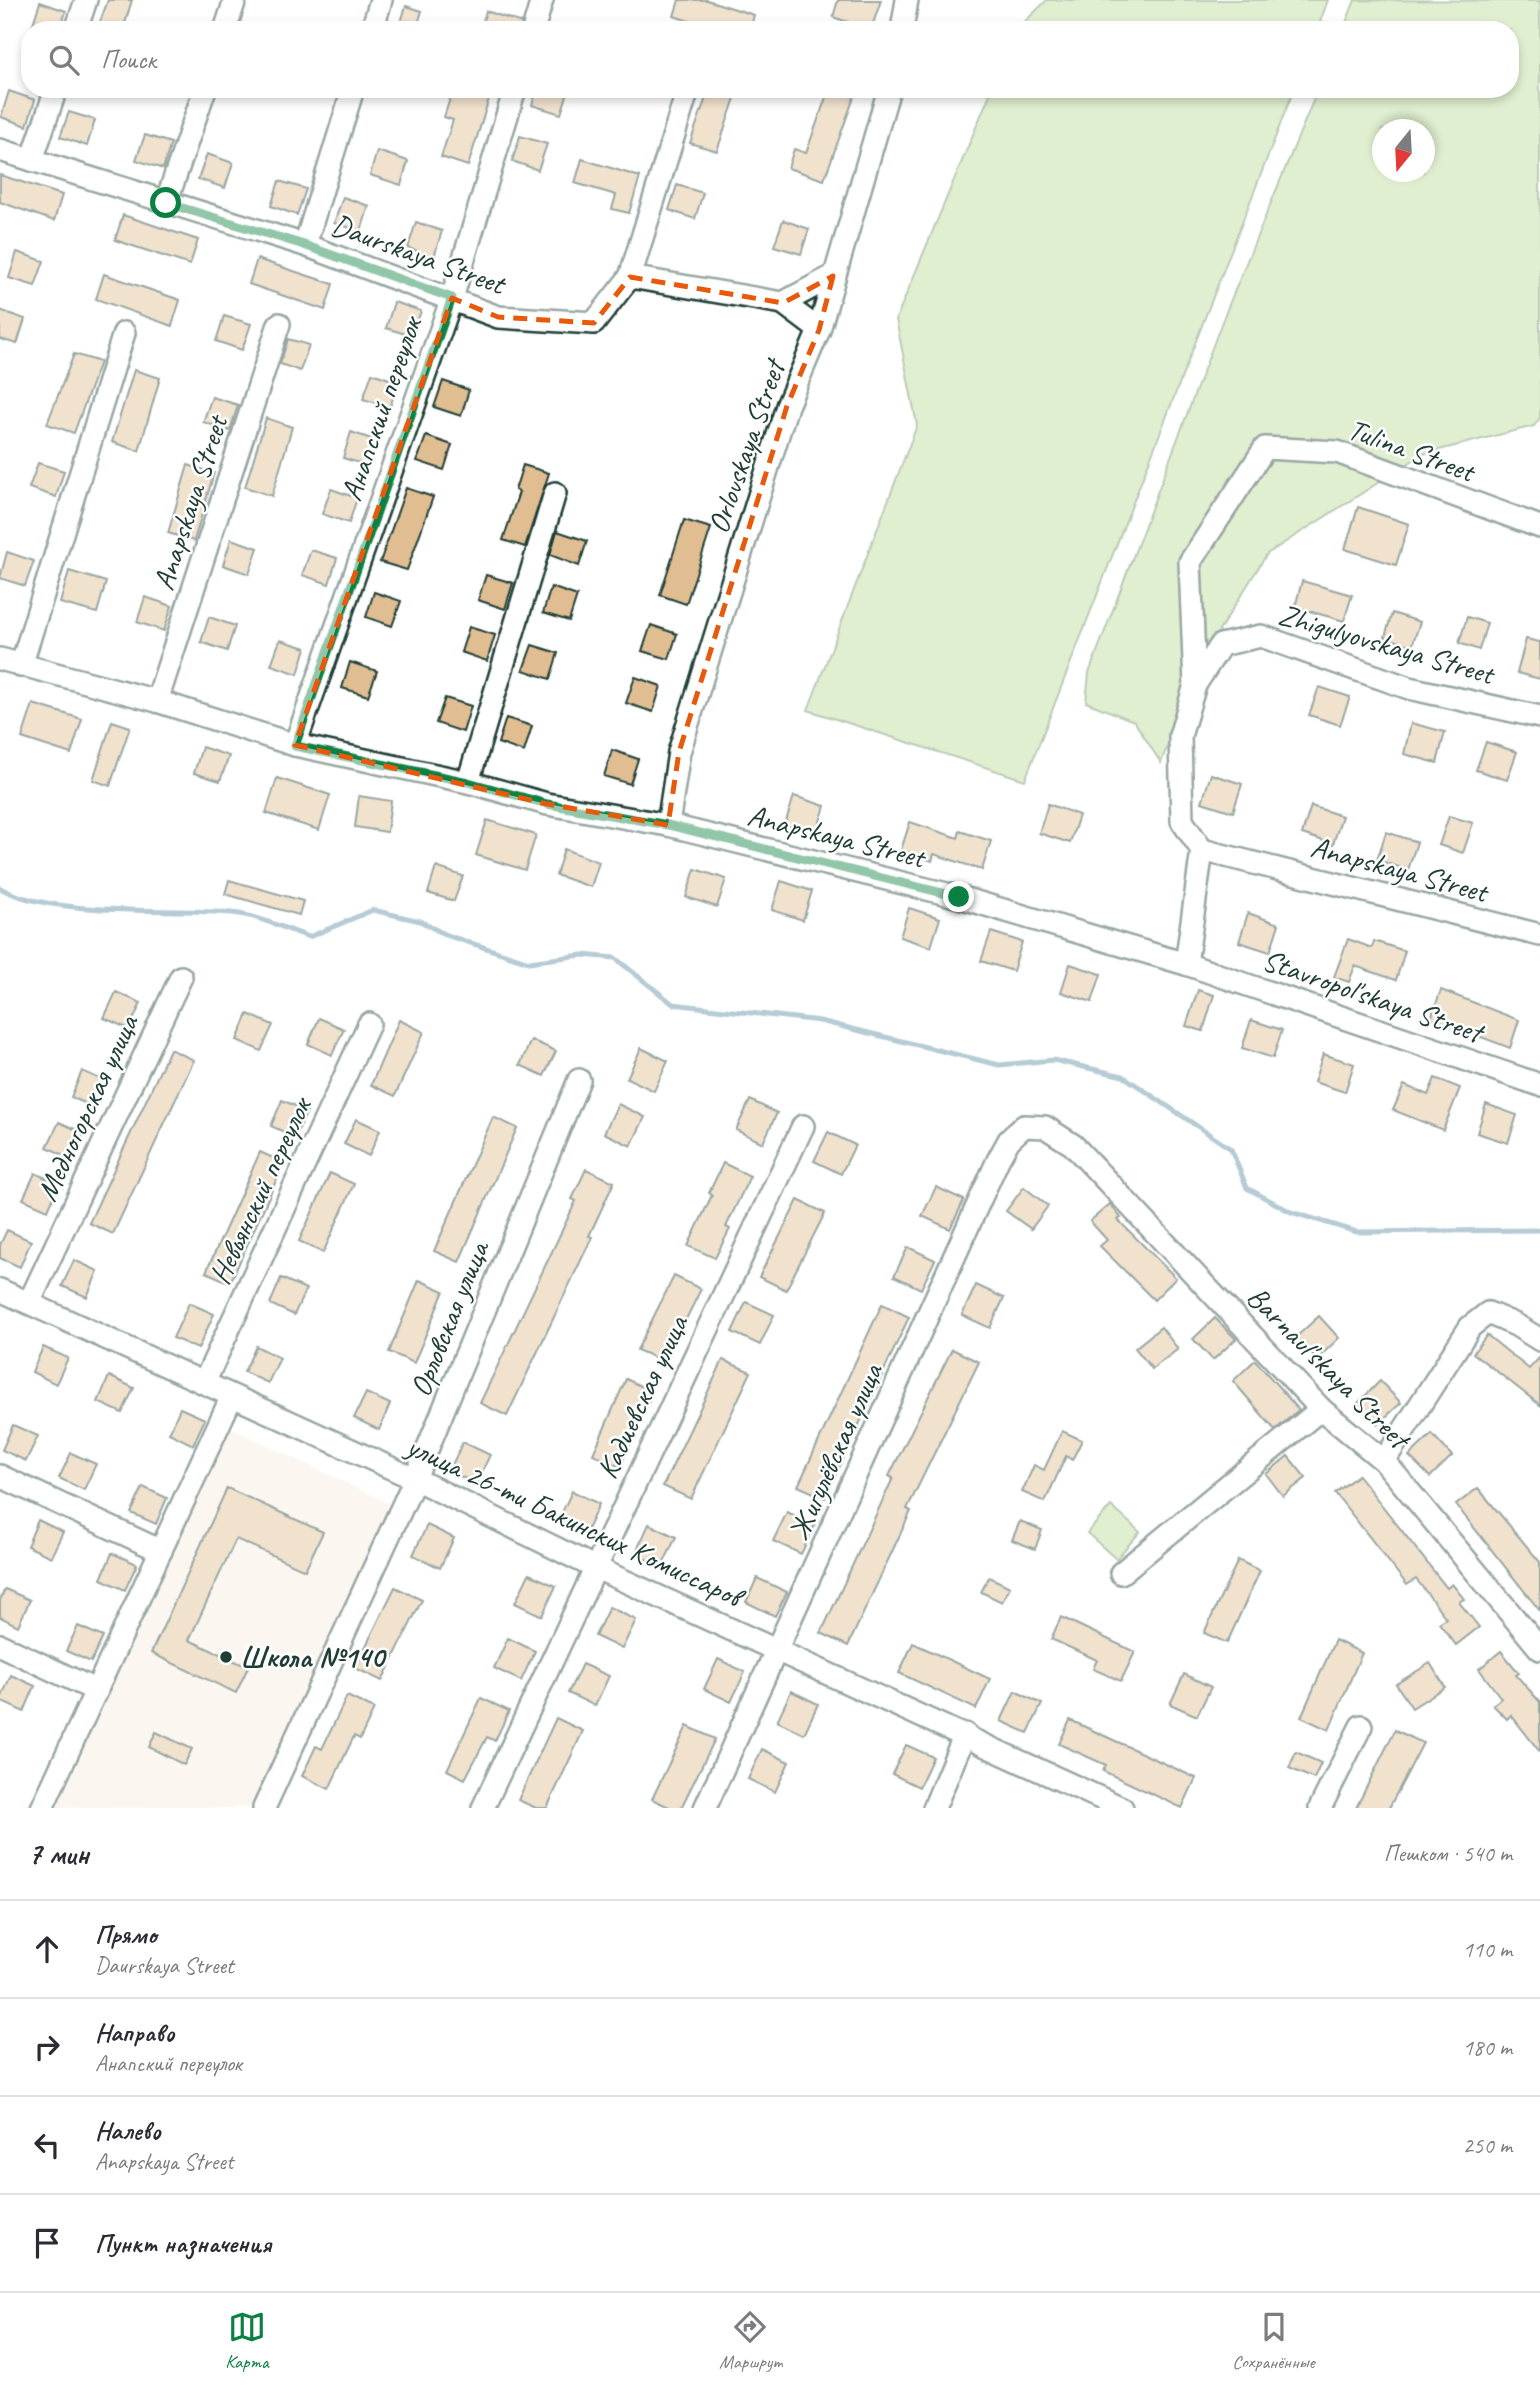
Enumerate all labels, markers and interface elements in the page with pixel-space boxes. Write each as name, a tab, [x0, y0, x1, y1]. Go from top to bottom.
search box	[21, 21, 1519, 98]
icon: search	[45, 41, 83, 79]
text: Поиск	[101, 43, 156, 76]
north arrow	[1372, 119, 1435, 182]
route start	[150, 187, 181, 218]
street label: Daurskaya Street	[327, 205, 512, 304]
street label: Анапский переулок	[332, 310, 431, 506]
street label: Orlovskaya Street	[699, 352, 795, 538]
street label: Anapskaya Street	[144, 408, 237, 595]
street label: Tulina Street	[1343, 410, 1482, 491]
street label: Zhigulyovskaya Street	[1274, 595, 1501, 694]
street label: Anapskaya Street	[744, 796, 931, 877]
street label: Anapskaya Street	[1307, 827, 1494, 911]
route end	[943, 881, 974, 912]
street label: Stavropol'skaya Street	[1257, 941, 1490, 1053]
street label: Медногорская улица	[27, 1007, 147, 1207]
street label: Невьянский переулок	[200, 1089, 321, 1290]
street label: Орловская улица	[401, 1234, 498, 1402]
street label: Barnaul'skaya Street	[1239, 1278, 1420, 1459]
street label: Кадиевская улица	[588, 1308, 697, 1485]
street label: Жигулёвская улица	[779, 1356, 892, 1546]
street label: улица 26-ти Бакинских Комиссаров	[399, 1426, 752, 1617]
place label: Школа №140	[240, 1638, 388, 1676]
marker: Школа №140	[218, 1649, 234, 1665]
text: 7 мин	[28, 1835, 89, 1873]
text: Пешком · 540 m	[1384, 1839, 1512, 1868]
text: Прямо	[95, 1918, 157, 1951]
icon: ahead	[28, 1930, 66, 1968]
text: 110 m	[1463, 1935, 1512, 1964]
text: Daurskaya Street	[95, 1951, 234, 1980]
text: Направо	[95, 2016, 174, 2049]
icon: right	[28, 2028, 66, 2066]
text: 180 m	[1463, 2033, 1512, 2062]
text: Анапский переулок	[95, 2049, 242, 2078]
text: Налево	[95, 2114, 161, 2147]
icon: left	[28, 2126, 66, 2164]
text: 250 m	[1463, 2131, 1512, 2160]
text: Anapskaya Street	[95, 2147, 233, 2176]
icon: arrive	[28, 2224, 66, 2262]
text: Пункт назначения	[95, 2227, 271, 2260]
tab: Карта	[225, 2308, 269, 2374]
tab: Маршрут	[719, 2308, 782, 2374]
tab: Сохранённые	[1232, 2308, 1315, 2374]

